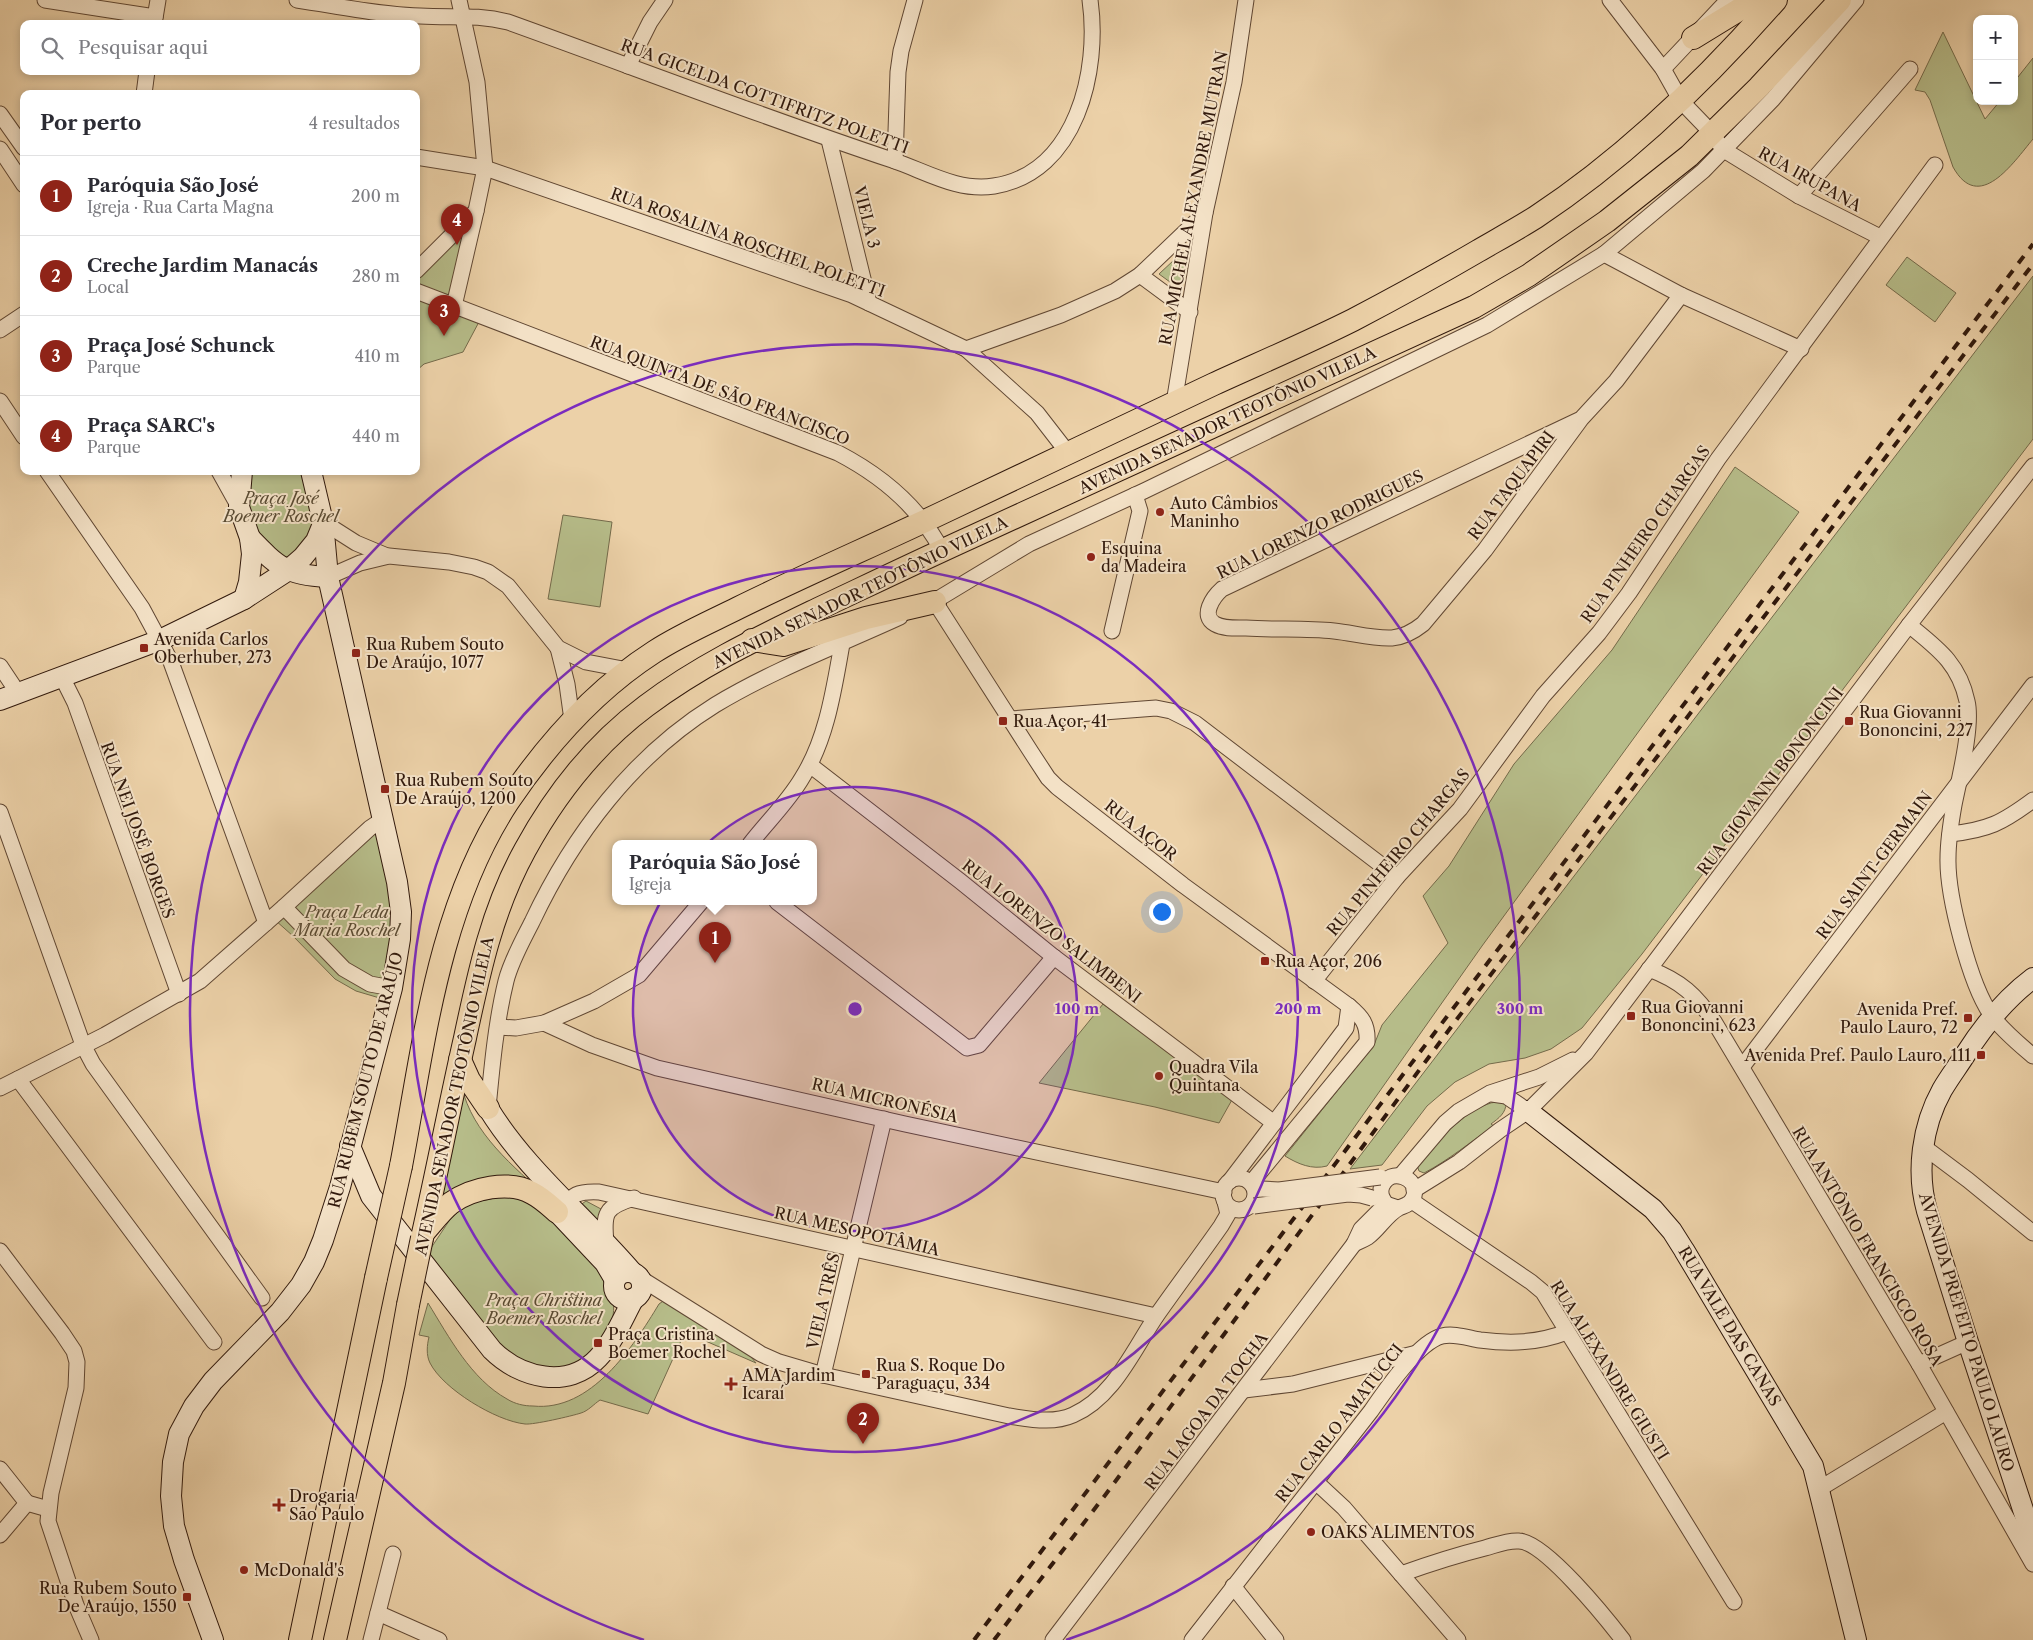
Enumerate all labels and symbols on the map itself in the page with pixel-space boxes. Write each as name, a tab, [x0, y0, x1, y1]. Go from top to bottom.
street label: RUA GICELDA COTTIFRITZ POLETTI	[618, 34, 912, 158]
street label: RUA MICHEL ALEXANDRE MUTRAN	[1155, 49, 1231, 347]
street label: RUA IRUPANA	[1755, 142, 1866, 216]
street label: RUA ROSALINA ROSCHEL POLETTI	[608, 183, 888, 301]
street label: VIELA 3	[849, 183, 884, 250]
pin: 4	[441, 204, 473, 245]
pin: 3	[428, 295, 460, 336]
street label: RUA QUINTA DE SÃO FRANCISCO	[587, 330, 853, 449]
street label: AVENIDA SENADOR TEOTÔNIO VILELA	[1074, 342, 1380, 498]
street label: RUA TAQUAPIRI	[1463, 426, 1559, 544]
street label: RUA PINHEIRO CHARGAS	[1576, 441, 1714, 627]
street label: RUA LORENZO RODRIGUES	[1213, 465, 1427, 583]
park label: Praça José Boemer Roschel	[221, 488, 341, 526]
place label: Auto Câmbios Maninho	[1169, 493, 1278, 531]
marker: Auto Câmbios Maninho	[1154, 506, 1166, 518]
street label: AVENIDA SENADOR TEOTÔNIO VILELA	[708, 511, 1012, 673]
place label: Esquina da Madeira	[1101, 538, 1187, 576]
marker: Esquina da Madeira	[1085, 551, 1097, 563]
place label: Avenida Carlos Oberhuber, 273	[153, 629, 272, 667]
place label: Rua Rubem Souto De Araújo, 1077	[366, 634, 504, 672]
marker: Avenida Carlos Oberhuber, 273	[138, 642, 150, 654]
marker: Rua Rubem Souto De Araújo, 1077	[350, 647, 362, 659]
street label: RUA GIOVANNI BONONCINI	[1693, 683, 1847, 879]
place label: Rua Giovanni Bononcini, 227	[1859, 702, 1973, 740]
place label: Rua Açor, 41	[1013, 711, 1108, 731]
marker: Rua Açor, 41	[997, 715, 1009, 727]
marker: Rua Giovanni Bononcini, 227	[1843, 715, 1855, 727]
street label: RUA NEI JOSÉ BORGES	[97, 739, 179, 921]
street label: RUA PINHEIRO CHARGAS	[1322, 764, 1474, 940]
place label: Rua Rubem Souto De Araújo, 1200	[395, 770, 533, 808]
marker: Rua Rubem Souto De Araújo, 1200	[379, 783, 391, 795]
street label: RUA SAINT-GERMAIN	[1812, 787, 1936, 943]
street label: RUA AÇOR	[1101, 795, 1182, 865]
street label: RUA LORENZO SALIMBENI	[958, 855, 1146, 1007]
your location	[1149, 899, 1175, 925]
park label: Praça Leda Maria Roschel	[292, 902, 402, 940]
pin: 1	[699, 922, 731, 963]
street label: AVENIDA SENADOR TEOTÔNIO VILELA	[410, 933, 498, 1258]
street label: RUA RUBEM SOUTO DE ARAÚJO	[323, 950, 407, 1210]
place label: Rua Açor, 206	[1275, 951, 1382, 971]
marker: Rua Açor, 206	[1259, 955, 1271, 967]
place label: Rua Giovanni Bononcini, 623	[1641, 997, 1756, 1035]
text: 100 m	[1055, 999, 1099, 1018]
text: 200 m	[1275, 999, 1321, 1018]
text: 300 m	[1497, 999, 1543, 1018]
place label: Avenida Pref. Paulo Lauro, 72	[1840, 999, 1958, 1037]
centre of rings	[846, 1000, 864, 1018]
marker: Rua Giovanni Bononcini, 623	[1625, 1010, 1637, 1022]
marker: Avenida Pref. Paulo Lauro, 72	[1962, 1012, 1974, 1024]
place label: Avenida Pref. Paulo Lauro, 111	[1743, 1045, 1971, 1065]
marker: Avenida Pref. Paulo Lauro, 111	[1975, 1049, 1987, 1061]
place label: Quadra Vila Quintana	[1169, 1057, 1259, 1095]
marker: Quadra Vila Quintana	[1153, 1070, 1165, 1082]
street label: RUA MICRONÉSIA	[810, 1073, 961, 1127]
street label: RUA ANTÔNIO FRANCISCO ROSA	[1788, 1123, 1948, 1370]
street label: AVENIDA PREFEITO PAULO LAURO	[1915, 1189, 2019, 1474]
street label: RUA MESOPOTÂMIA	[772, 1202, 943, 1260]
street label: RUA VALE DAS CANAS	[1674, 1242, 1786, 1410]
street label: VIELA TRÊS	[802, 1251, 844, 1352]
street label: RUA ALEXANDRE GIUSTI	[1546, 1277, 1674, 1463]
park label: Praça Christina Boemer Roschel	[484, 1290, 604, 1328]
place label: Praça Cristina Boemer Rochel	[608, 1324, 726, 1362]
street label: RUA LAGOA DA TOCHA	[1140, 1327, 1273, 1494]
marker: Praça Cristina Boemer Rochel	[592, 1337, 604, 1349]
street label: RUA CARLO AMATUCCI	[1271, 1340, 1407, 1506]
place label: Rua S. Roque Do Paraguaçu, 334	[876, 1355, 1005, 1393]
place label: AMA Jardim Icaraí	[741, 1365, 836, 1403]
marker: Rua S. Roque Do Paraguaçu, 334	[860, 1368, 872, 1380]
marker: AMA Jardim Icaraí	[724, 1377, 738, 1391]
pin: 2	[847, 1403, 879, 1444]
place label: Drogaria São Paulo	[289, 1486, 364, 1524]
marker: Drogaria São Paulo	[273, 1499, 285, 1511]
place label: OAKS ALIMENTOS	[1321, 1522, 1475, 1542]
marker: OAKS ALIMENTOS	[1305, 1526, 1317, 1538]
place label: McDonald's	[254, 1560, 344, 1580]
marker: McDonald's	[238, 1564, 250, 1576]
place label: Rua Rubem Souto De Araújo, 1550	[39, 1578, 177, 1616]
marker: Rua Rubem Souto De Araújo, 1550	[181, 1591, 193, 1603]

